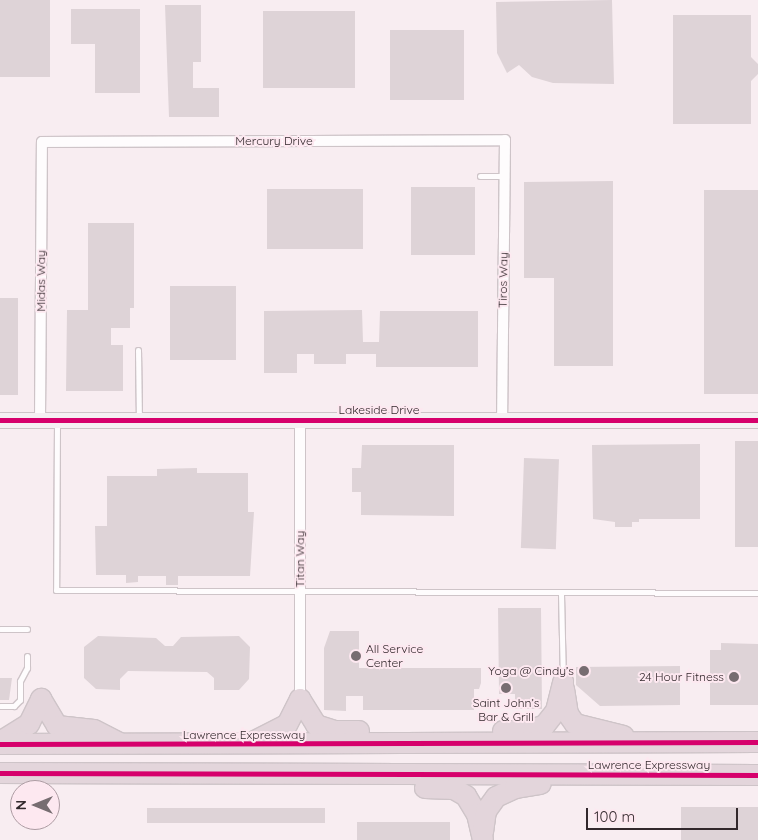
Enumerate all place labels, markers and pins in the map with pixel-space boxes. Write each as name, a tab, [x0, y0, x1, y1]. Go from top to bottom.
place label: All Service Center	[366, 642, 423, 670]
marker: All Service Center	[350, 650, 362, 662]
place label: Yoga @ Cindy’s	[488, 664, 574, 678]
marker: Yoga @ Cindy’s	[578, 665, 590, 677]
place label: 24 Hour Fitness	[639, 670, 724, 684]
marker: 24 Hour Fitness	[728, 671, 740, 683]
marker: Saint John’s Bar & Grill	[500, 682, 512, 694]
place label: Saint John’s Bar & Grill	[473, 696, 539, 724]

